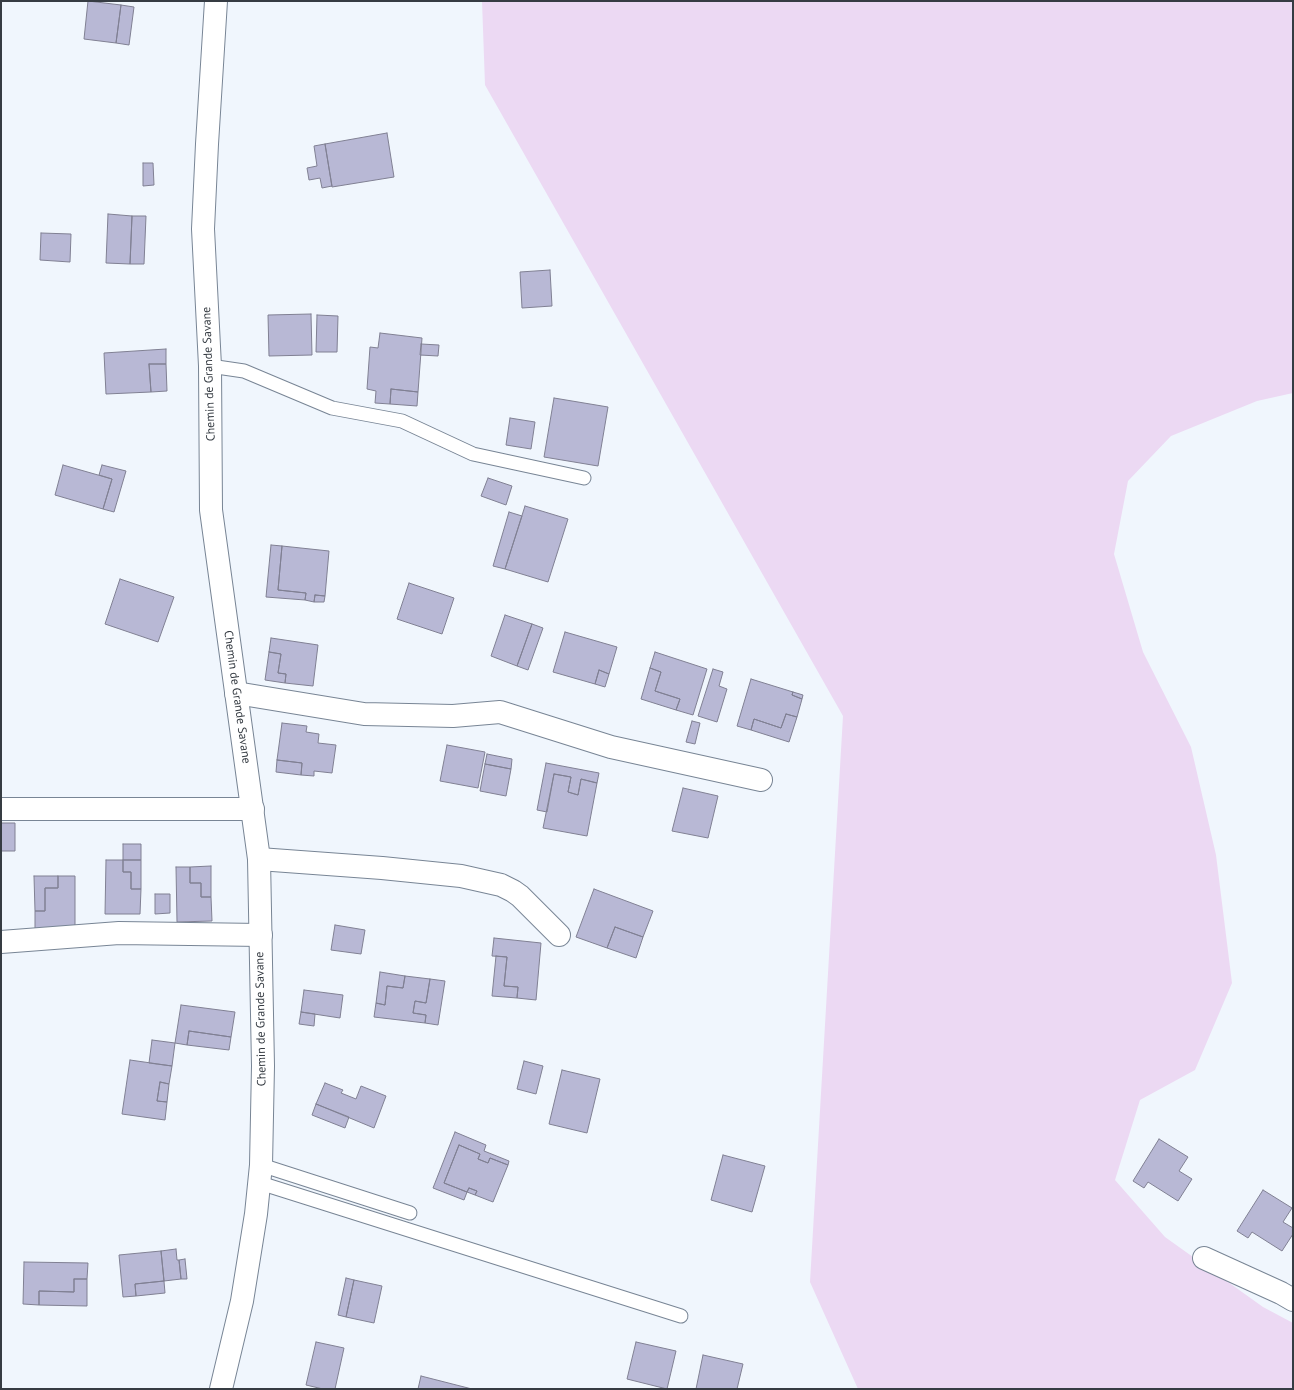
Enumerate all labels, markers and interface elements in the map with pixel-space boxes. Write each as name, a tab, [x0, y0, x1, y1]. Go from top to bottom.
street label: Chemin de Grande Savane	[199, 307, 219, 441]
street label: Chemin de Grande Savane	[221, 629, 253, 765]
street label: Chemin de Grande Savane	[253, 952, 269, 1086]

